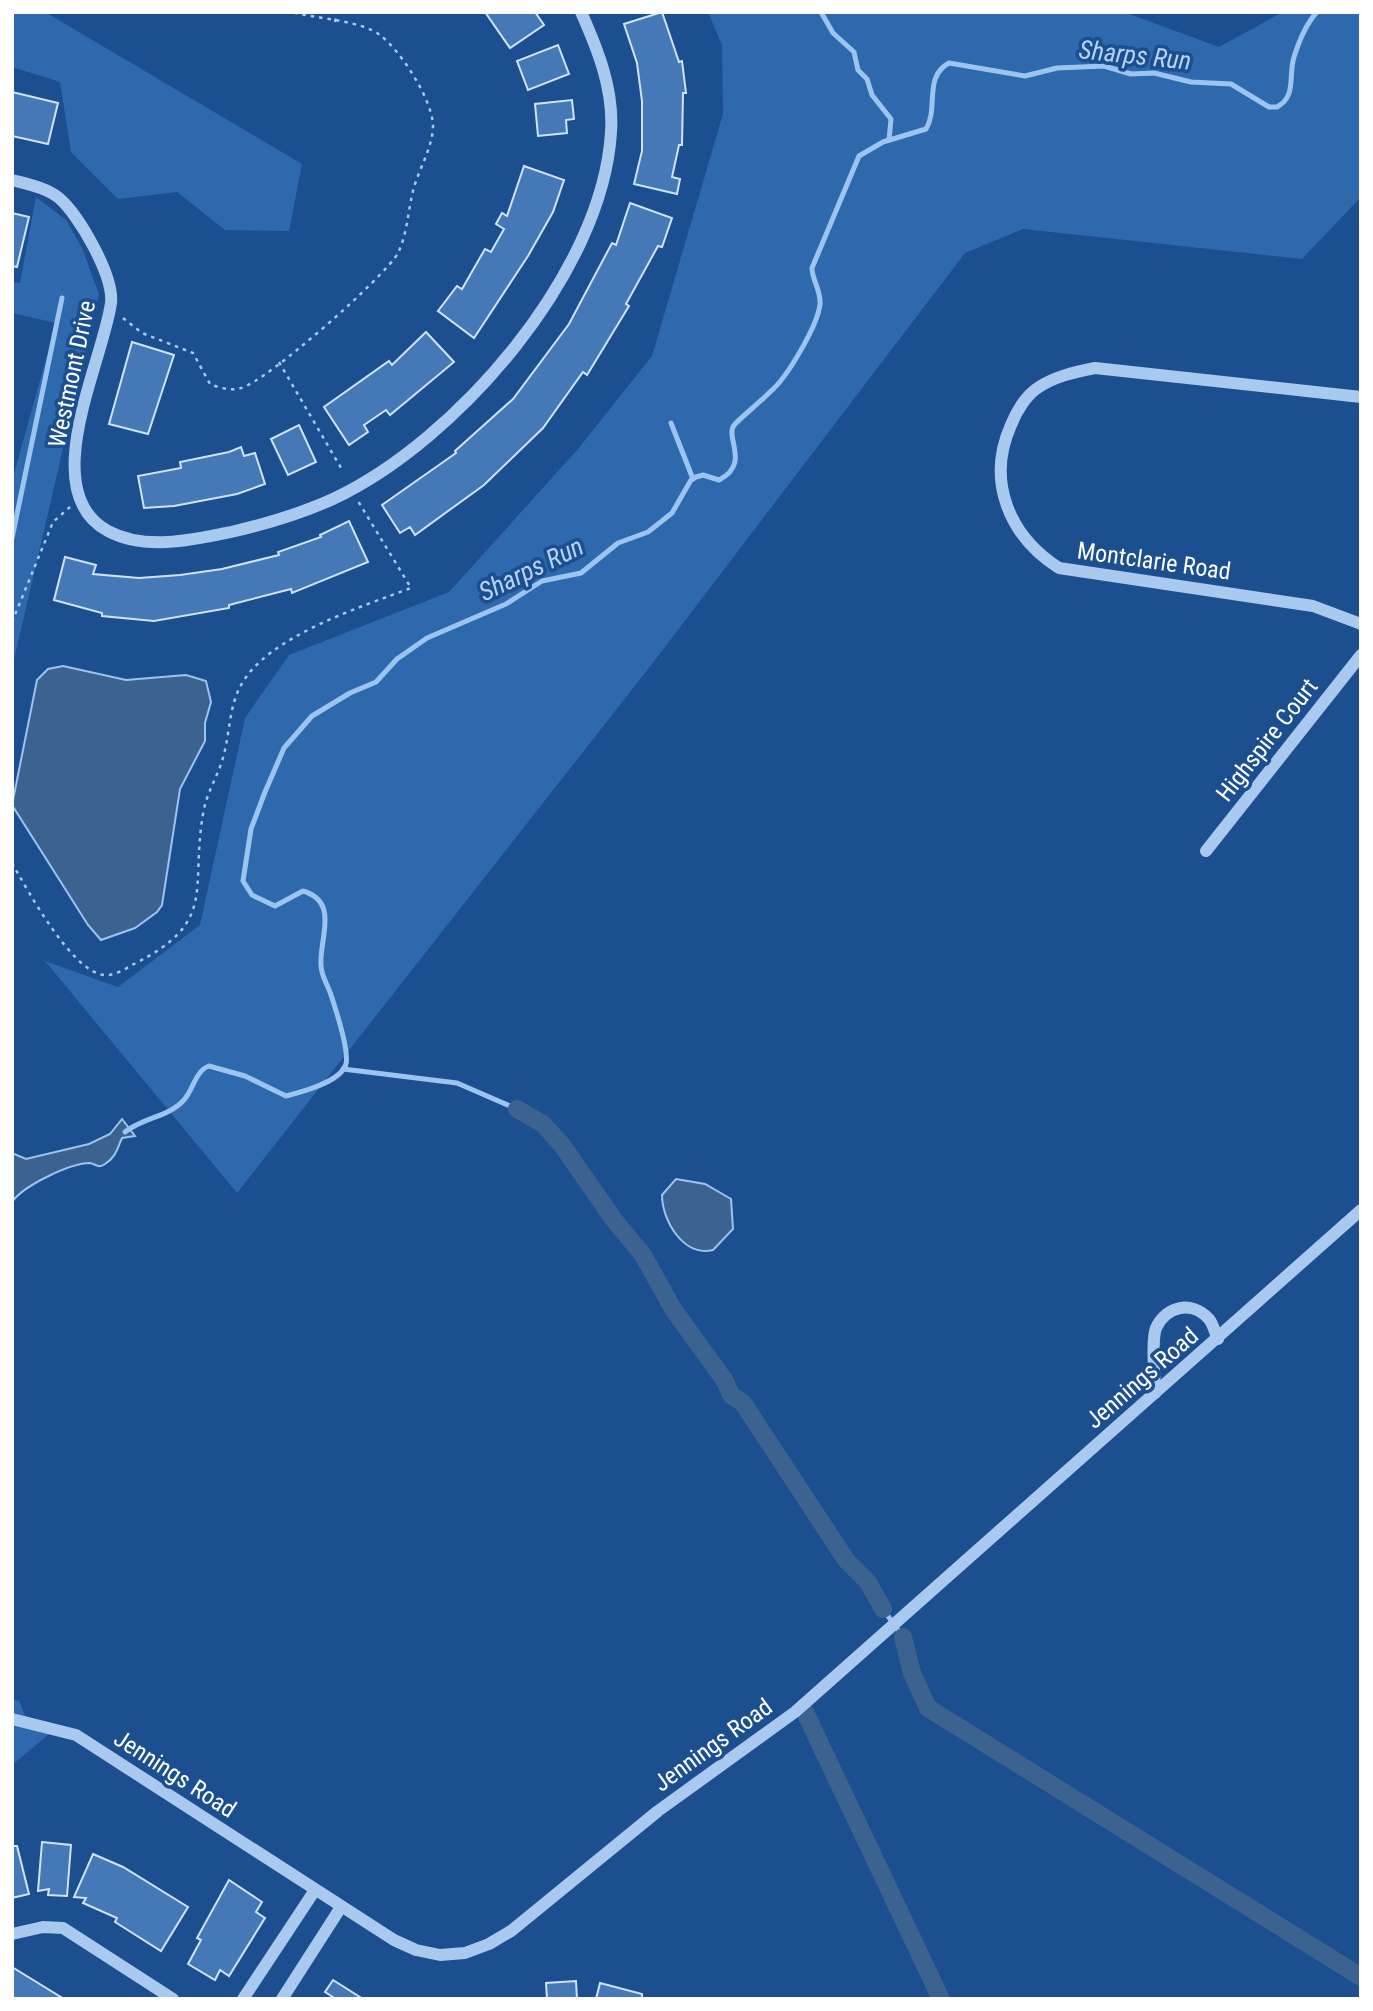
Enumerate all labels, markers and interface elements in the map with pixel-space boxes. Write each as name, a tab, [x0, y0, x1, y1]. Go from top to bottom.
water label: Sharps Run	[1077, 34, 1193, 76]
street label: Westmont Drive	[43, 298, 101, 450]
water label: Sharps Run	[474, 531, 588, 607]
street label: Montclarie Road	[1075, 536, 1233, 586]
street label: Highspire Court	[1210, 673, 1324, 807]
street label: Jennings Road	[1080, 1322, 1204, 1434]
street label: Jennings Road	[648, 1693, 778, 1797]
street label: Jennings Road	[109, 1724, 241, 1824]

